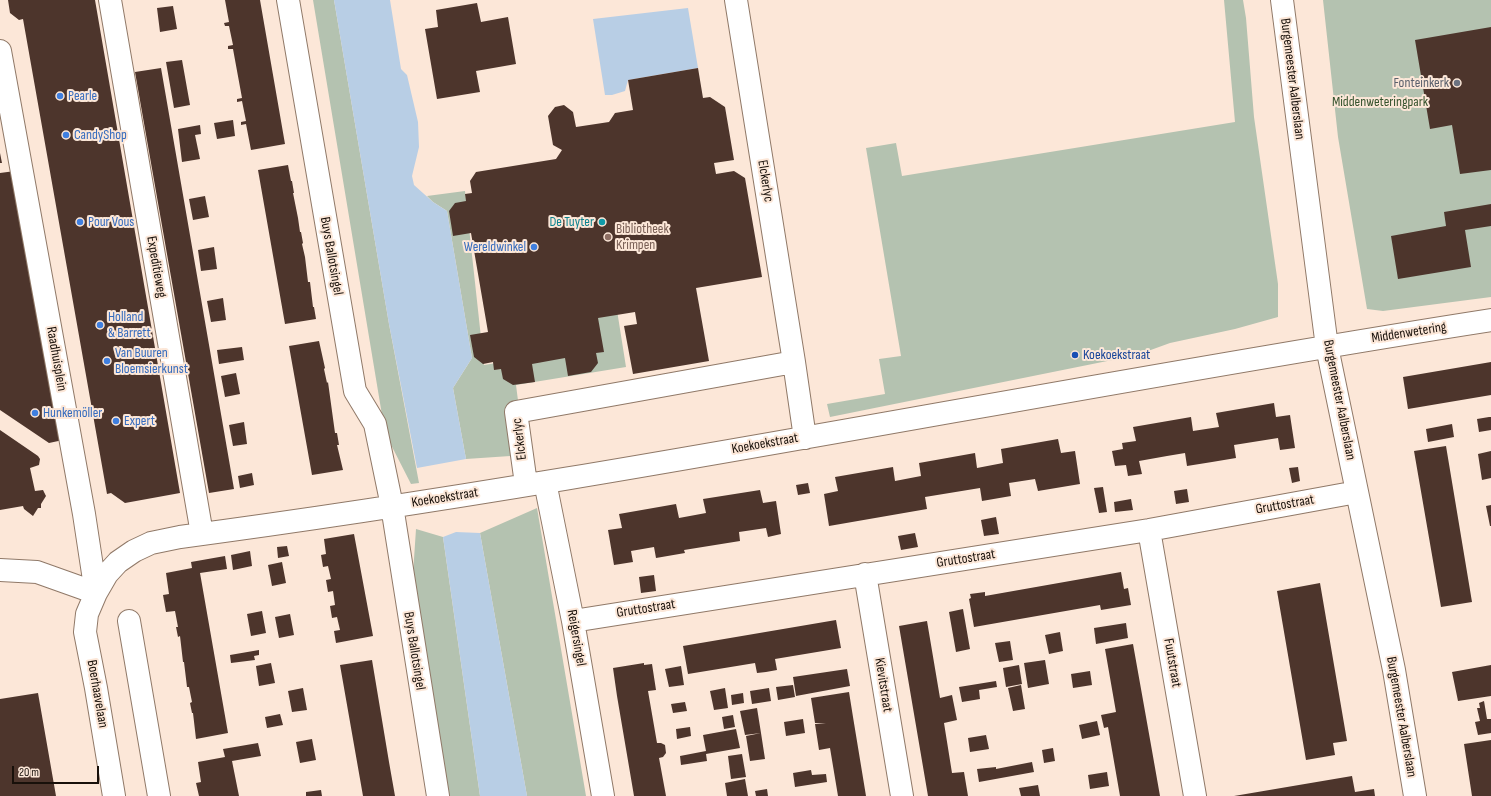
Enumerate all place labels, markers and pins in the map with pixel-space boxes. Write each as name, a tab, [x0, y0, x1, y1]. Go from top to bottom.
place label: Fonteinkerk	[1393, 75, 1449, 91]
marker: Fonteinkerk	[1452, 78, 1462, 88]
place label: Pearle	[68, 88, 97, 104]
marker: Pearle	[55, 91, 65, 101]
place label: CandyShop	[74, 127, 127, 143]
marker: CandyShop	[61, 130, 71, 140]
place label: Pour Vous	[88, 214, 134, 230]
place label: De Tuyter	[549, 214, 594, 230]
marker: Pour Vous	[75, 217, 85, 227]
marker: De Tuyter	[597, 217, 607, 227]
place label: Bibliotheek Krimpen	[616, 221, 669, 254]
marker: Bibliotheek Krimpen	[603, 232, 613, 242]
place label: Wereldwinkel	[464, 239, 526, 255]
marker: Wereldwinkel	[529, 242, 539, 252]
place label: Holland & Barrett	[108, 309, 151, 342]
marker: Holland & Barrett	[95, 320, 105, 330]
place label: Van Buuren Bloemsierkunst	[115, 345, 188, 378]
place label: Koekoekstraat	[1083, 347, 1150, 363]
marker: Koekoekstraat	[1070, 350, 1080, 360]
marker: Van Buuren Bloemsierkunst	[102, 356, 112, 366]
place label: Hunkemöller	[43, 405, 102, 421]
marker: Hunkemöller	[30, 408, 40, 418]
place label: Expert	[124, 413, 155, 429]
marker: Expert	[111, 416, 121, 426]

